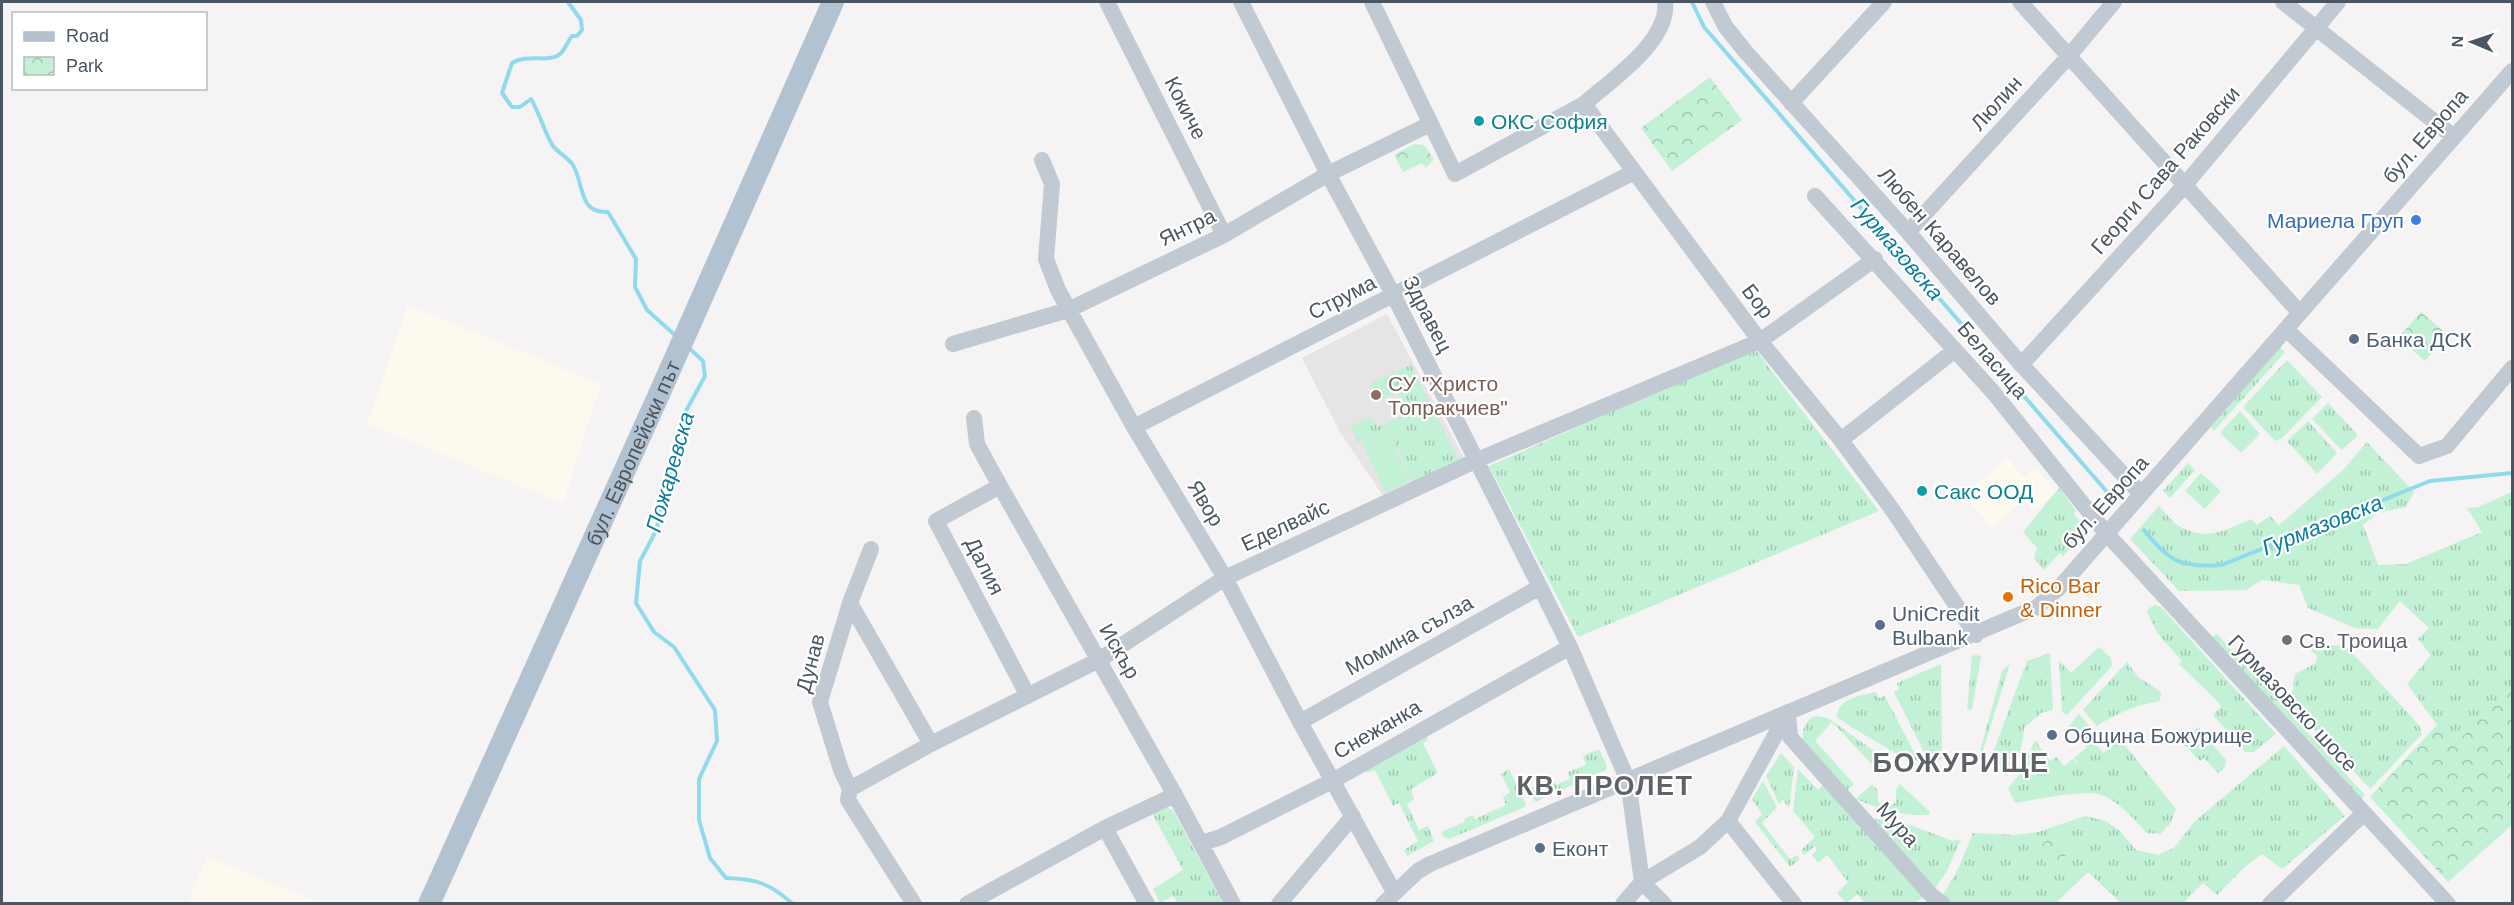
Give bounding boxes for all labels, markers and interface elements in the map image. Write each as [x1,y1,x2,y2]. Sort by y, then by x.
legend [12,12,207,90]
north arrow [2442,12,2502,72]
text: Road [66,26,109,46]
text: N [2449,35,2466,48]
text: Park [66,56,104,76]
street label: Люлин [1966,71,2026,135]
street label: Кокиче [1160,73,1212,143]
street label: Георги Сава Раковски [2086,82,2244,258]
street label: бул. Европа [2378,84,2472,188]
place label: ОКС София [1491,110,1608,133]
marker: ОКС София [1472,114,1486,128]
street label: Любен Каравелов [1874,162,2006,310]
water label: Гурмазовска [1846,193,1948,305]
street label: Янтра [1155,203,1219,250]
place label: Мариела Груп [2267,209,2404,232]
marker: Мариела Груп [2409,213,2423,227]
street label: Струма [1304,270,1380,324]
street label: Здравец [1399,272,1457,356]
street label: Бор [1738,279,1778,323]
street label: Беласица [1953,317,2033,403]
place label: Банка ДСК [2366,328,2473,351]
marker: Банка ДСК [2347,332,2361,346]
street label: бул. Европейски път [581,356,684,549]
place label: СУ "Христо Топракчиев" [1388,372,1508,419]
marker: СУ "Христо Топракчиев" [1369,388,1383,402]
water label: Пожаревска [641,409,699,535]
street label: бул. Европа [2057,451,2153,553]
street label: Явор [1183,476,1229,530]
place label: Сакс ООД [1934,480,2033,503]
marker: Сакс ООД [1915,484,1929,498]
water label: Гурмазовска [2258,489,2386,561]
street label: Еделвайс [1237,495,1333,555]
street label: Далия [961,533,1009,599]
place label: Rico Bar & Dinner [2020,574,2102,621]
street label: Момина сълза [1341,590,1477,679]
marker: Rico Bar & Dinner [2001,590,2015,604]
place label: UniCredit Bulbank [1892,602,1980,649]
marker: UniCredit Bulbank [1873,618,1887,632]
street label: Искър [1095,619,1145,683]
place label: Св. Троица [2299,629,2408,652]
street label: Гурмазовско шосе [2224,630,2362,776]
street label: Дунав [791,631,829,695]
marker: Св. Троица [2280,633,2294,647]
street label: Снежанка [1329,695,1425,763]
place label: Община Божурище [2064,724,2252,747]
marker: Община Божурище [2045,728,2059,742]
district label: БОЖУРИЩЕ [1873,748,2049,778]
district label: КВ. ПРОЛЕТ [1517,771,1693,801]
street label: Мура [1872,797,1924,851]
place label: Еконт [1552,837,1609,860]
marker: Еконт [1533,841,1547,855]

